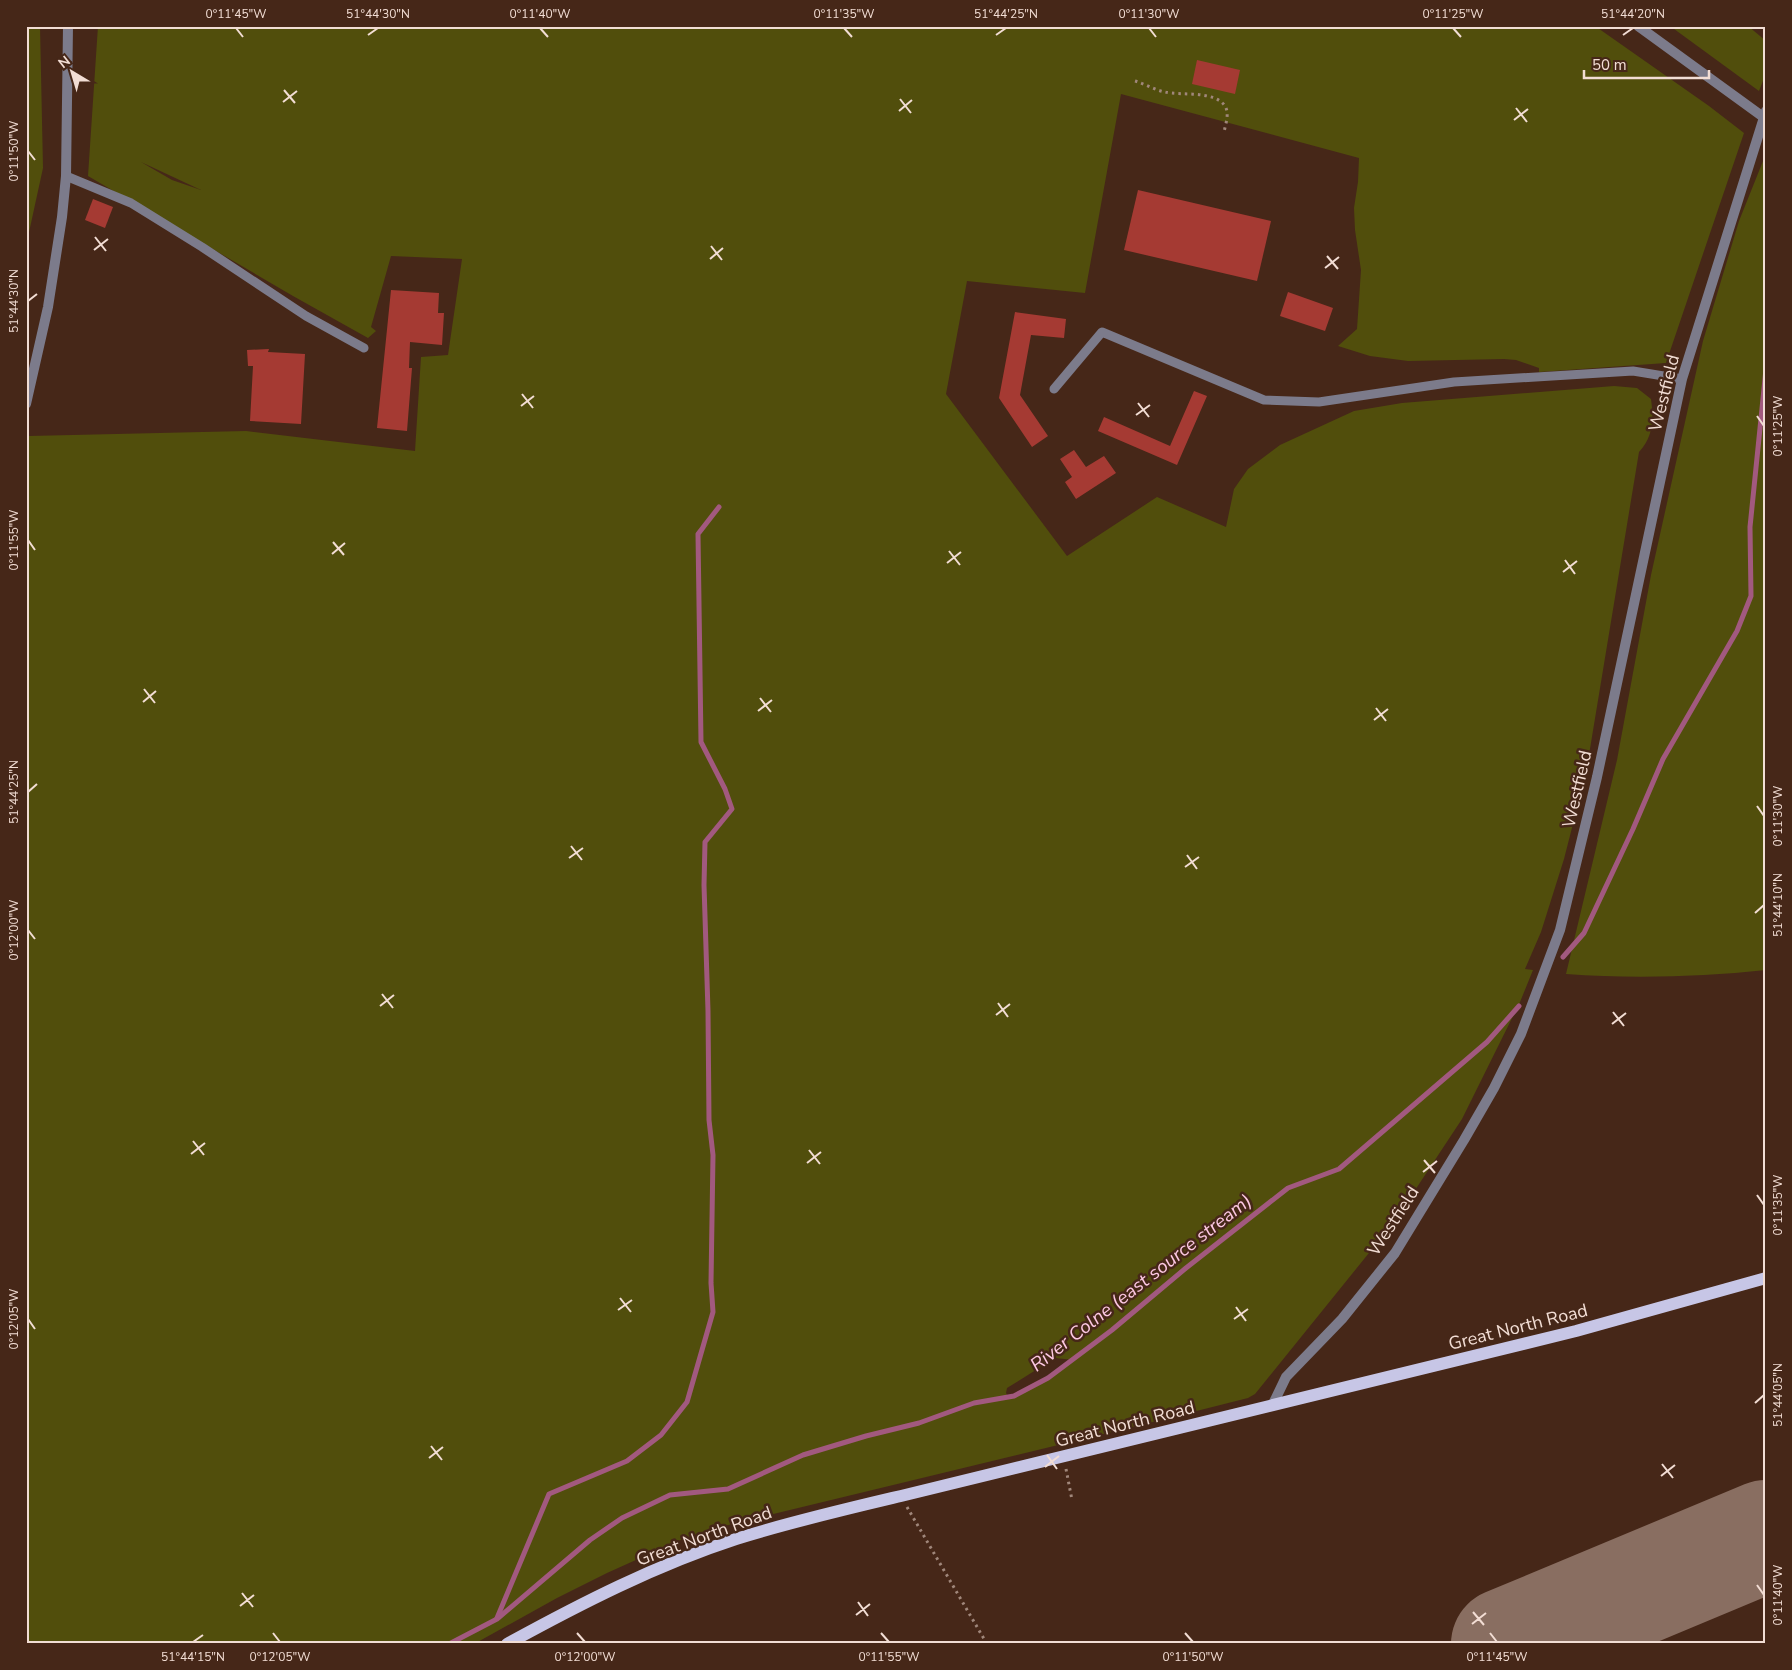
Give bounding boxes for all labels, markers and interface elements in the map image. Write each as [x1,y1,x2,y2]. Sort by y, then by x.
text: 0°11'45"W [205,6,267,22]
text: 51°44'30"N [346,6,410,22]
text: 0°11'40"W [509,6,571,22]
text: 0°11'35"W [813,6,875,22]
text: 51°44'25"N [974,6,1038,22]
text: 0°11'30"W [1118,6,1180,22]
text: 0°11'25"W [1422,6,1484,22]
text: 51°44'20"N [1601,6,1665,22]
north arrow [48,48,98,98]
scale bar [1584,48,1710,80]
text: N [54,51,74,73]
text: 50 m [1592,55,1627,75]
text: 0°11'50"W [6,120,22,182]
text: 51°44'30"N [6,269,22,333]
street label: Westfield [1643,352,1685,434]
text: 0°11'25"W [1770,395,1786,457]
text: 0°11'55"W [6,509,22,571]
street label: Westfield [1556,748,1598,830]
text: 51°44'25"N [6,760,22,824]
text: 0°11'30"W [1770,785,1786,847]
text: 51°44'10"N [1770,873,1786,937]
text: 0°12'00"W [6,899,22,961]
text: 0°11'35"W [1770,1174,1786,1236]
street label: Westfield [1362,1182,1424,1260]
water label: River Colne (east source stream) [1025,1188,1257,1378]
text: 0°12'05"W [6,1288,22,1350]
street label: Great North Road [1446,1298,1590,1356]
text: 51°44'05"N [1770,1363,1786,1427]
street label: Great North Road [1053,1395,1197,1453]
street label: Great North Road [633,1500,775,1572]
text: 0°11'40"W [1770,1564,1786,1626]
text: 51°44'15"N [161,1649,225,1665]
text: 0°12'05"W [249,1649,311,1665]
text: 0°12'00"W [554,1649,616,1665]
text: 0°11'55"W [858,1649,920,1665]
text: 0°11'50"W [1162,1649,1224,1665]
text: 0°11'45"W [1466,1649,1528,1665]

